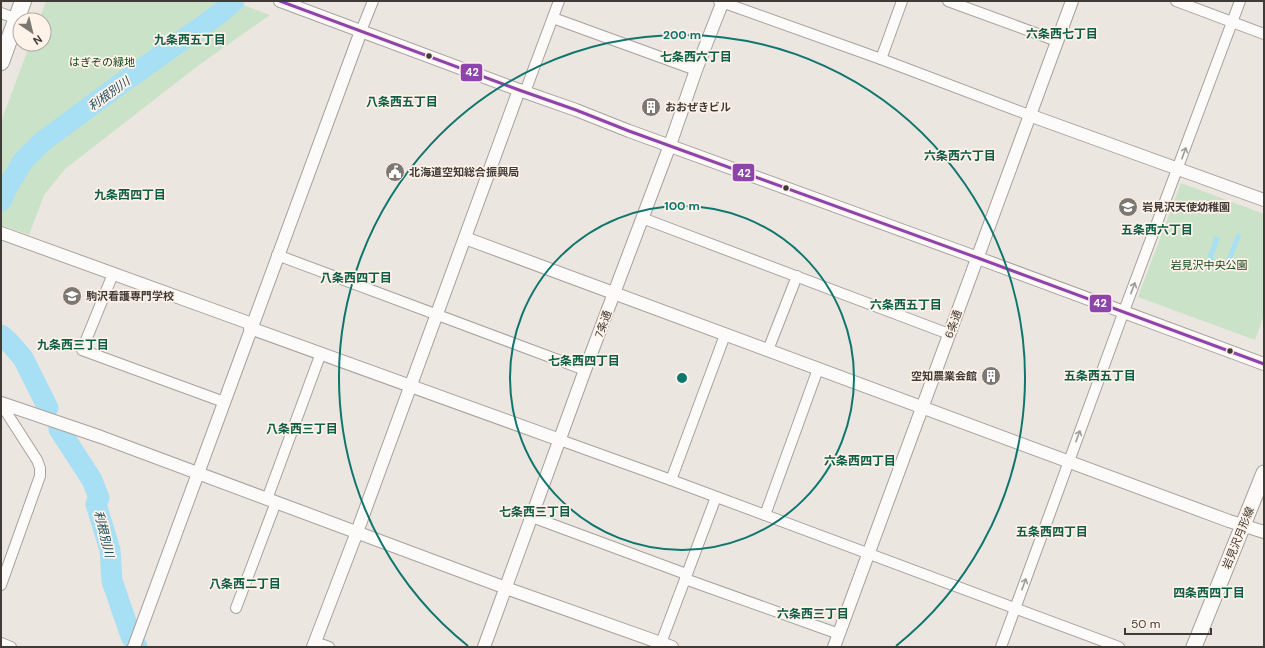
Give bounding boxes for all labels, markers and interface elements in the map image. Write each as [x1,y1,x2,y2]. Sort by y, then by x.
north arrow [12,12,52,52]
district label: 六条西七丁目 [1026,26,1098,42]
text: 200 m [663,27,701,43]
text: N [30,32,45,48]
district label: 九条西五丁目 [154,32,226,48]
district label: 七条西六丁目 [660,49,732,65]
unlabelled marker [424,51,434,61]
park label: はぎぞの緑地 [69,55,135,69]
line badge: 42 [460,63,483,82]
text: 42 [465,65,479,79]
water label: 利根別川 [85,72,135,115]
district label: 八条西五丁目 [366,94,438,110]
building icon: おおぜきビル [640,96,662,118]
place label: おおぜきビル [665,100,731,114]
one-way arrow [1180,147,1188,159]
district label: 六条西六丁目 [924,148,996,164]
public building icon: 北海道空知総合振興局 [384,161,406,183]
line badge: 42 [732,163,755,182]
place label: 北海道空知総合振興局 [409,165,519,179]
text: 42 [737,166,751,180]
unlabelled marker [781,183,791,193]
district label: 九条西四丁目 [94,187,166,203]
school or university icon: 岩見沢天使幼稚園 [1117,196,1139,218]
text: 100 m [664,198,700,214]
place label: 岩見沢天使幼稚園 [1142,200,1230,214]
district label: 五条西六丁目 [1121,222,1193,238]
park label: 岩見沢中央公園 [1171,258,1248,272]
district label: 八条西四丁目 [320,270,392,286]
one-way arrow [1130,282,1138,294]
school or university icon: 駒沢看護専門学校 [61,285,83,307]
place label: 駒沢看護専門学校 [86,289,174,303]
line badge: 42 [1089,294,1112,313]
text: 42 [1093,296,1107,310]
district label: 六条西五丁目 [870,297,942,313]
street label: 6条通 [941,308,965,340]
street label: 7条通 [592,309,614,339]
district label: 九条西三丁目 [37,337,109,353]
unlabelled marker [1225,346,1235,356]
district label: 七条西四丁目 [548,353,620,369]
building icon: 空知農業会館 [980,365,1002,387]
district label: 五条西五丁目 [1064,368,1136,384]
place label: 空知農業会館 [911,369,977,383]
centre of rings [675,371,689,385]
district label: 八条西三丁目 [266,421,338,437]
one-way arrow [1075,430,1083,442]
district label: 六条西四丁目 [824,453,896,469]
district label: 七条西三丁目 [499,504,571,520]
street label: 岩見沢月形線 [1219,505,1257,571]
water label: 利根別川 [90,509,118,561]
district label: 五条西四丁目 [1016,524,1088,540]
district label: 八条西二丁目 [209,576,281,592]
one-way arrow [1021,579,1029,591]
district label: 四条西四丁目 [1173,585,1245,601]
district label: 六条西三丁目 [777,606,849,622]
scale bar [1125,610,1211,636]
text: 50 m [1131,616,1160,632]

